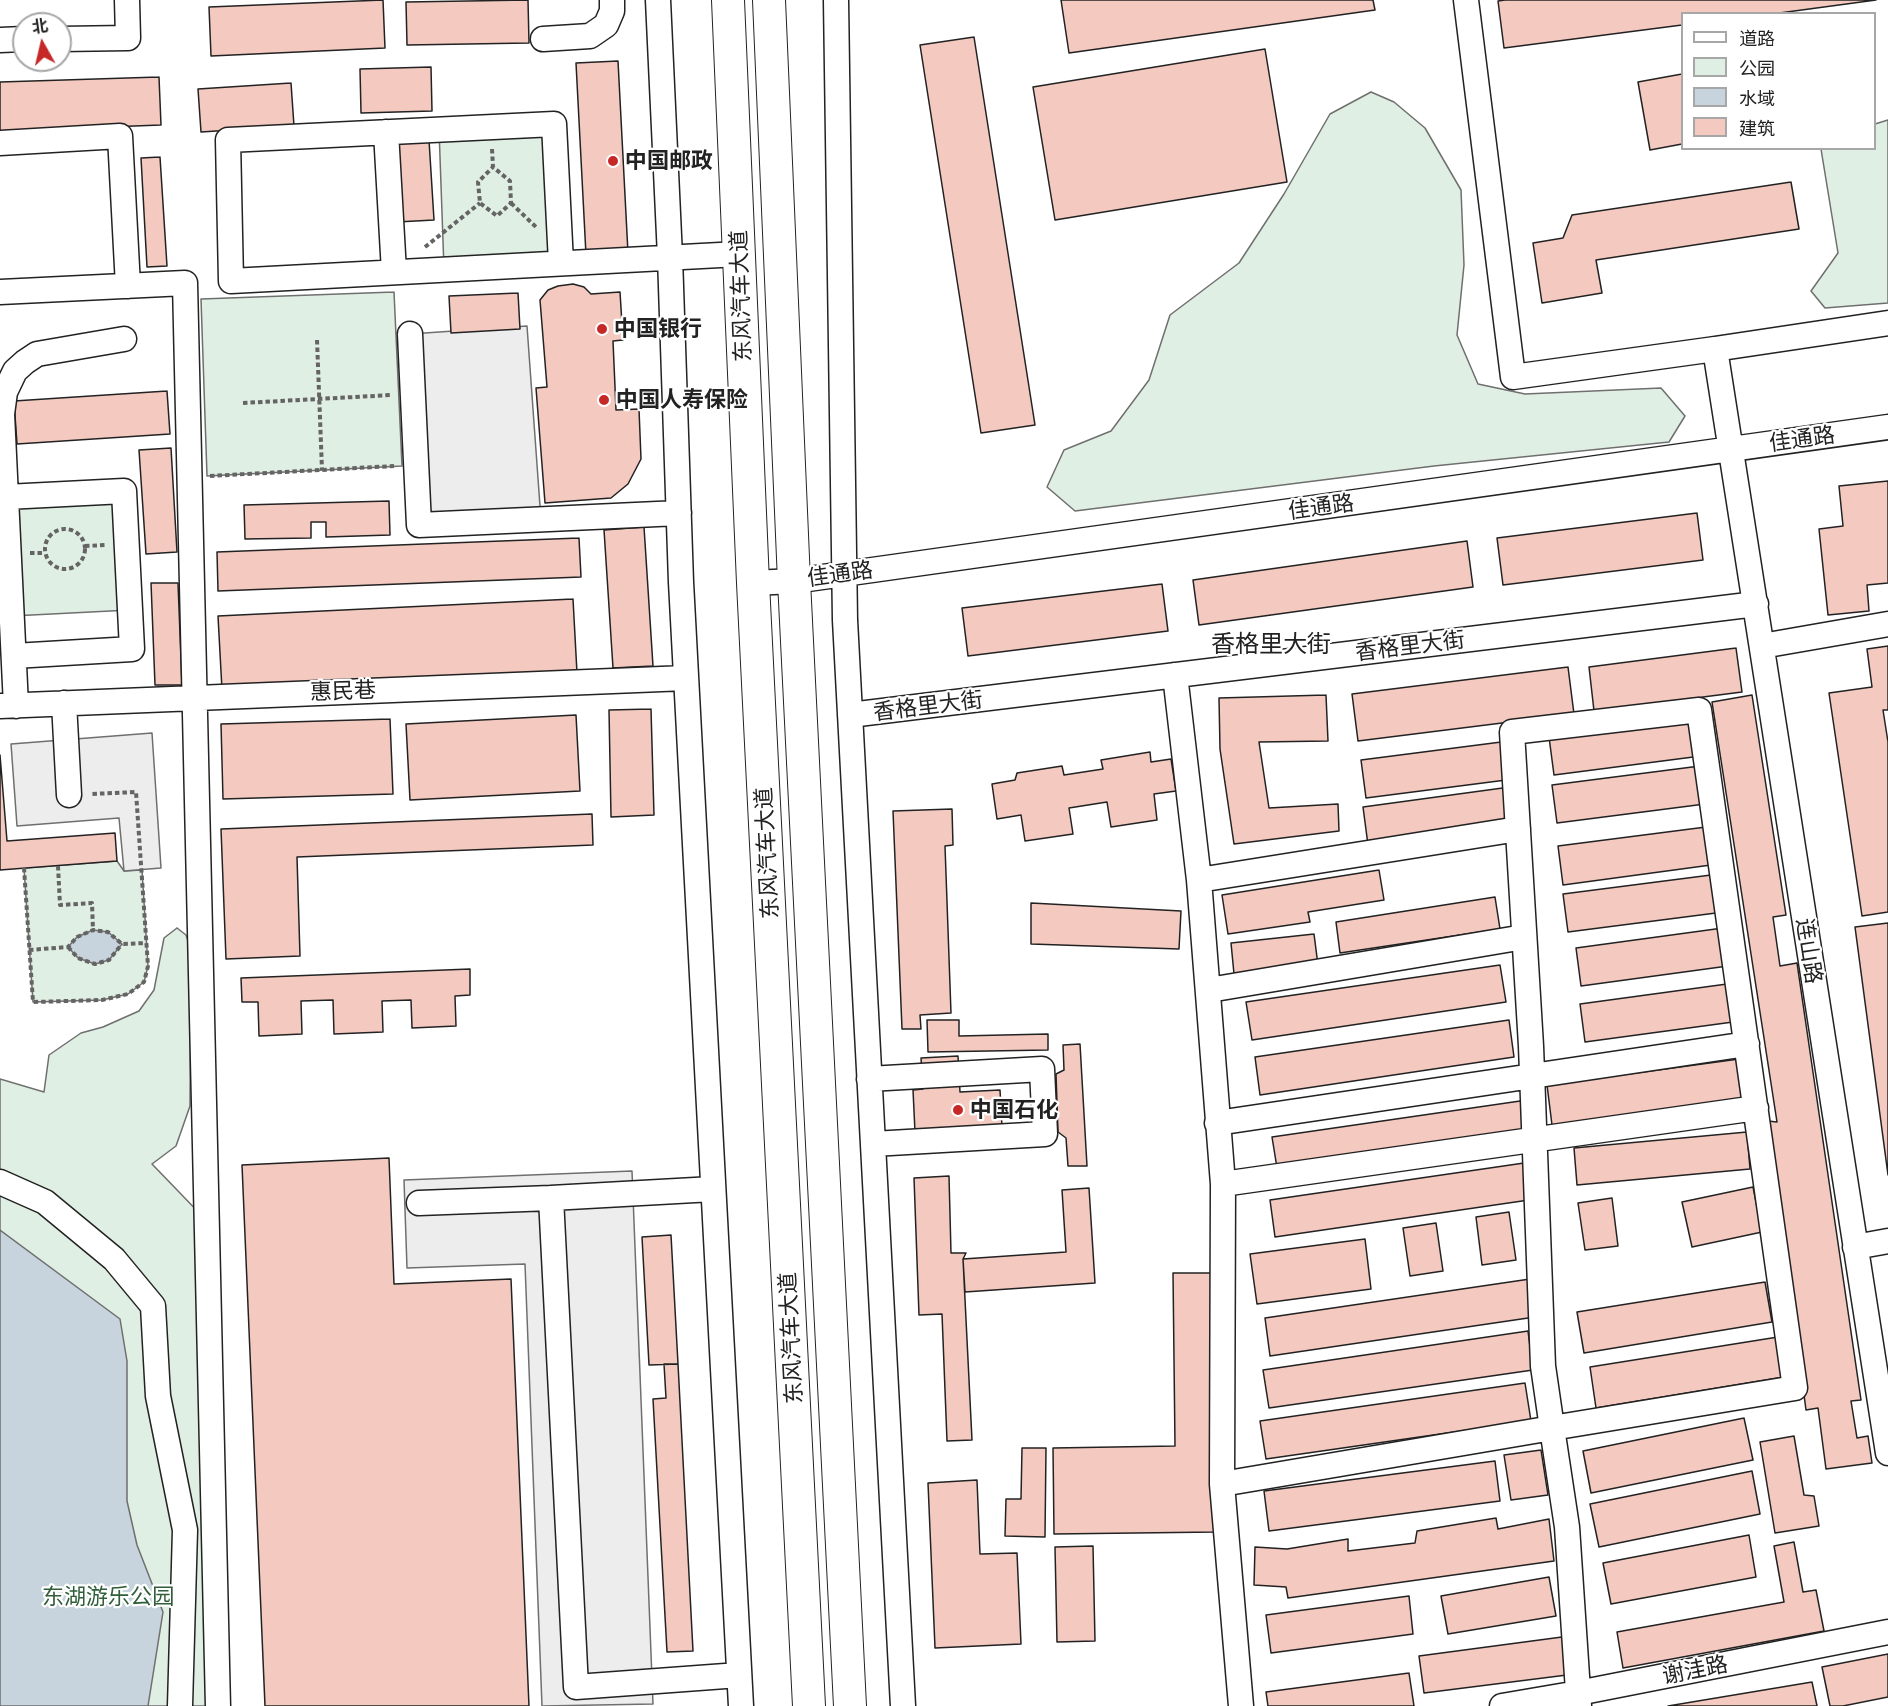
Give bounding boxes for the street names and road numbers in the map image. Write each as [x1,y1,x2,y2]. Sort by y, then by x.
street label: 东风汽车大道 [726,230,756,362]
street label: 佳通路 [1767,421,1837,457]
street label: 佳通路 [1286,489,1356,525]
street label: 佳通路 [805,556,875,592]
street label: 香格里大街 [1354,626,1466,666]
street label: 惠民巷 [310,677,376,705]
street label: 香格里大街 [872,686,984,726]
street label: 东风汽车大道 [750,786,784,920]
street label: 连山路 [1791,916,1827,986]
street label: 东风汽车大道 [774,1271,808,1405]
street label: 谢洼路 [1660,1651,1730,1689]

